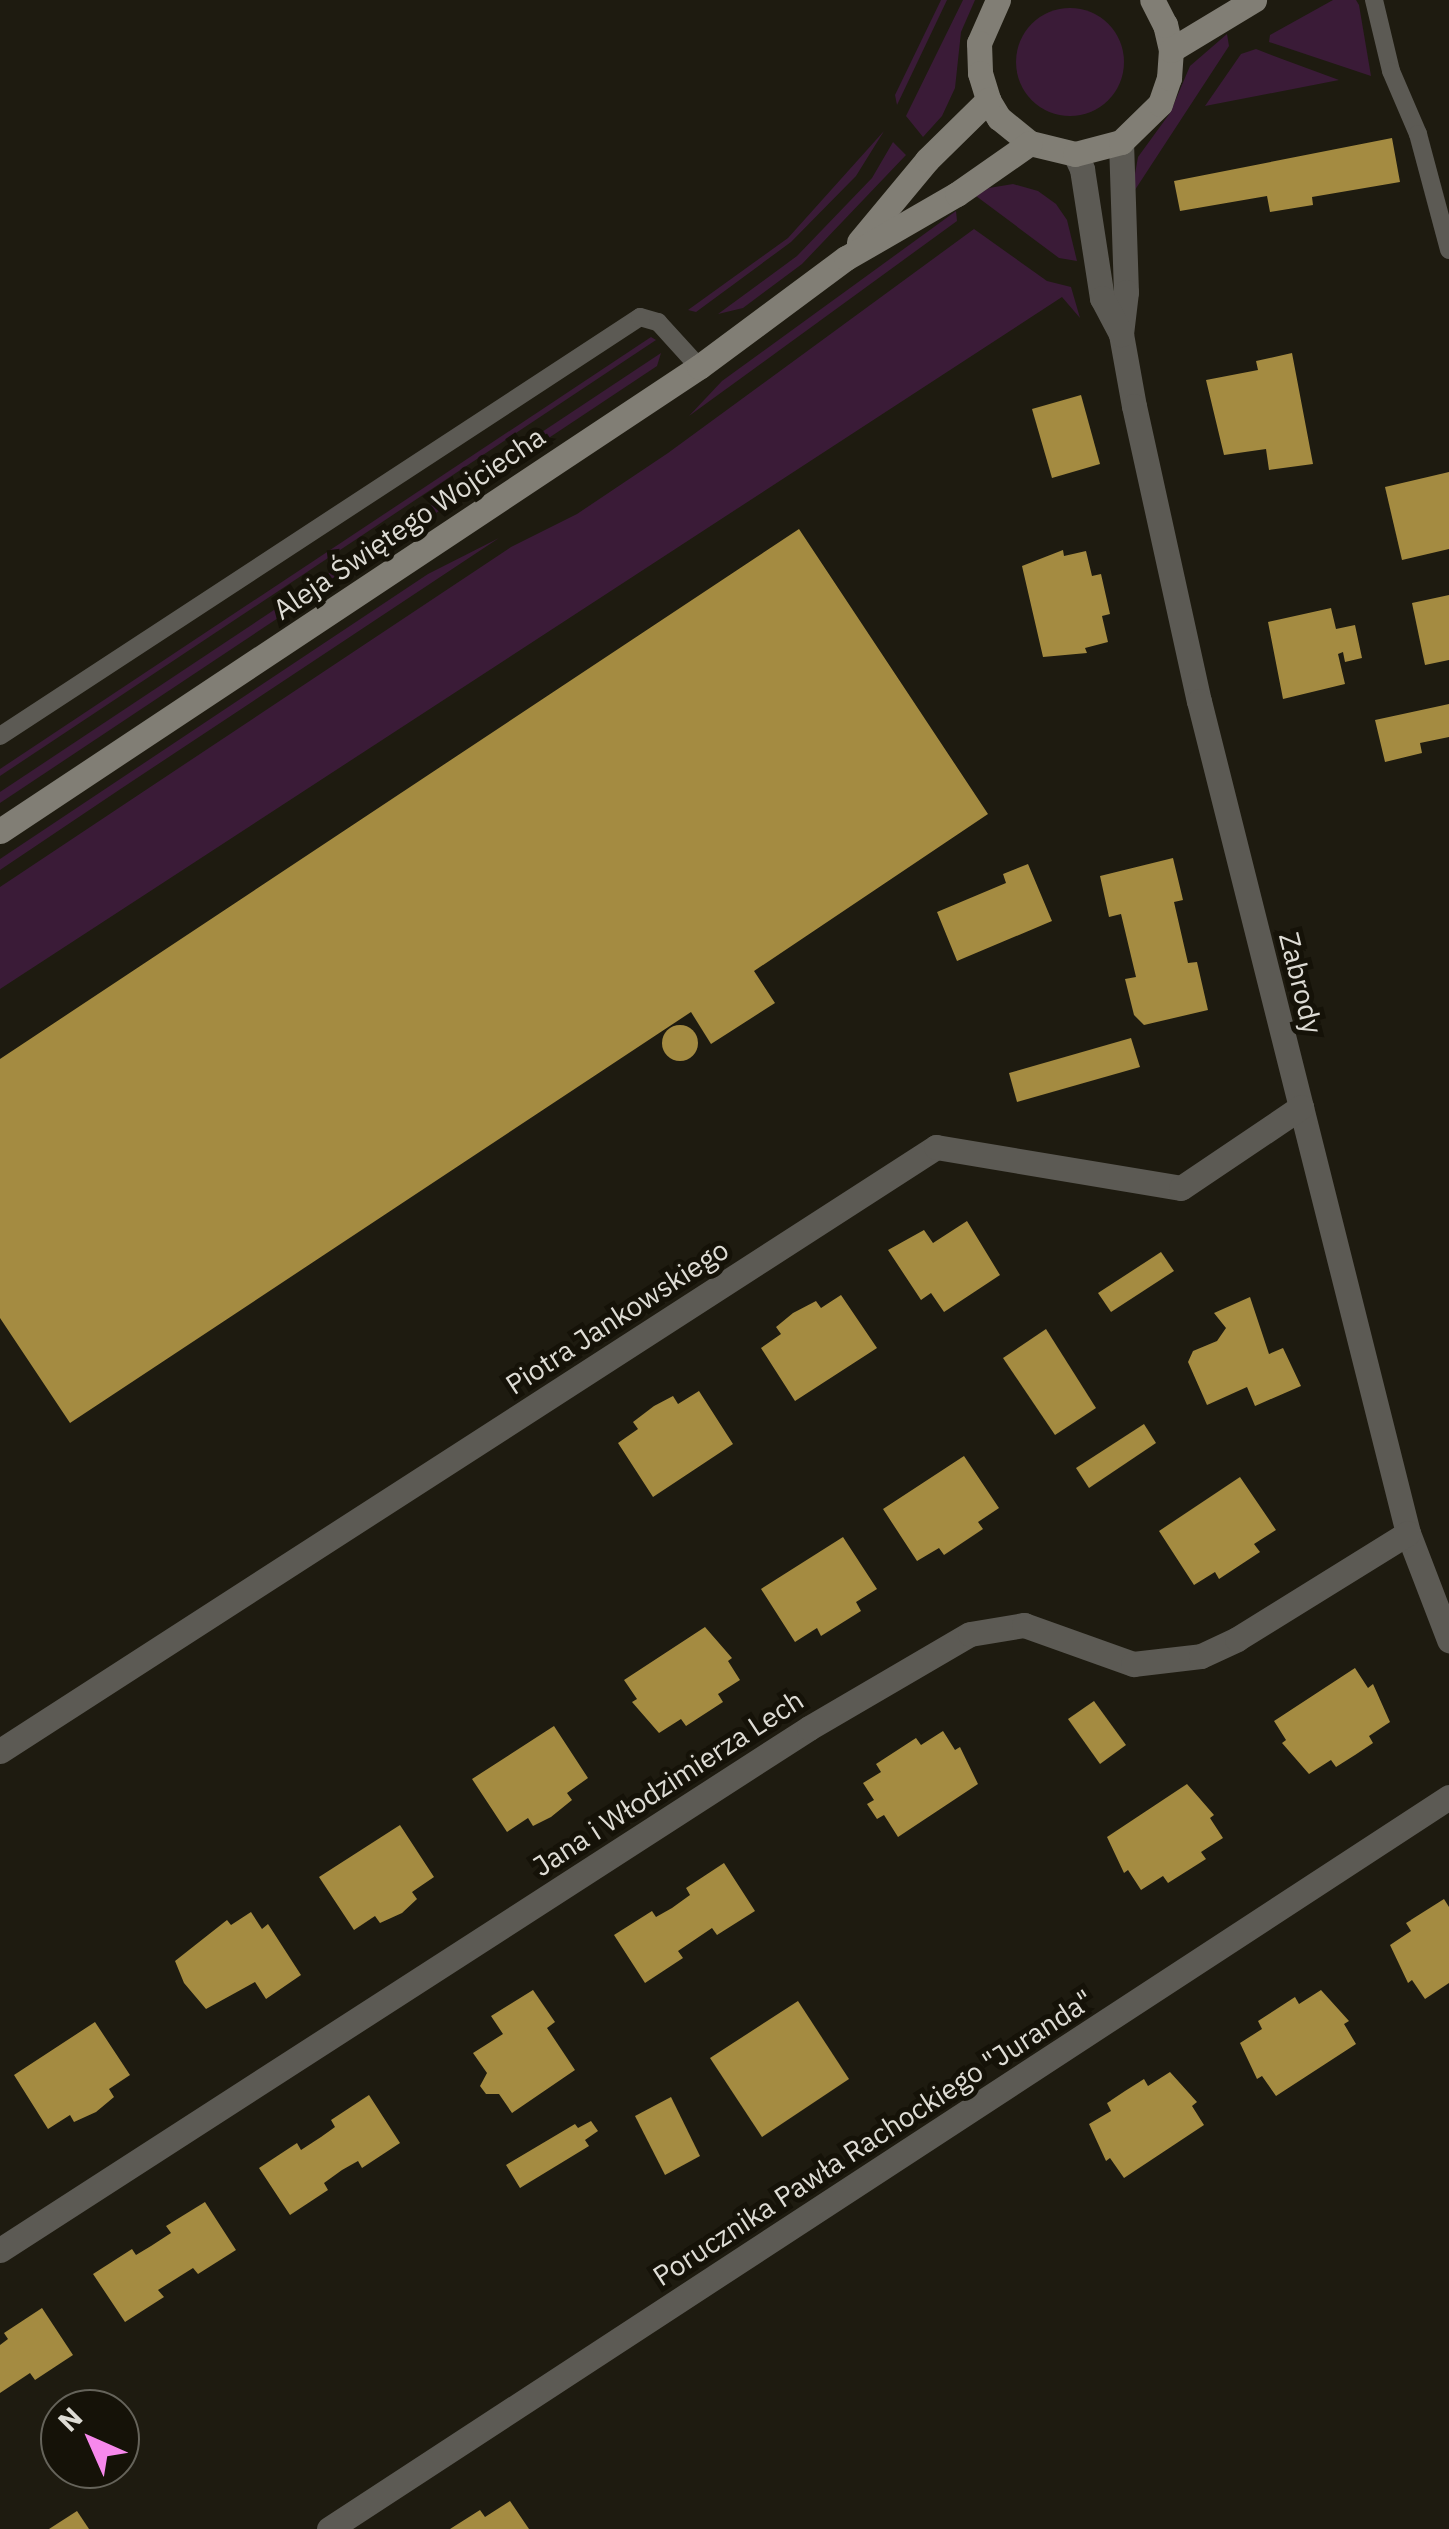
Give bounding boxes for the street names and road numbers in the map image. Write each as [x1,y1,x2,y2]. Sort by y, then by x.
street label: Aleja Świętego Wojciecha [267,420,551,626]
street label: Zabrody [1272,929,1330,1037]
street label: Piotra Jankowskiego [499,1232,735,1402]
street label: Jana i Włodzimierza Lech [526,1683,810,1883]
street label: Porucznika Pawła Rachockiego "Juranda" [647,1983,1099,2293]

